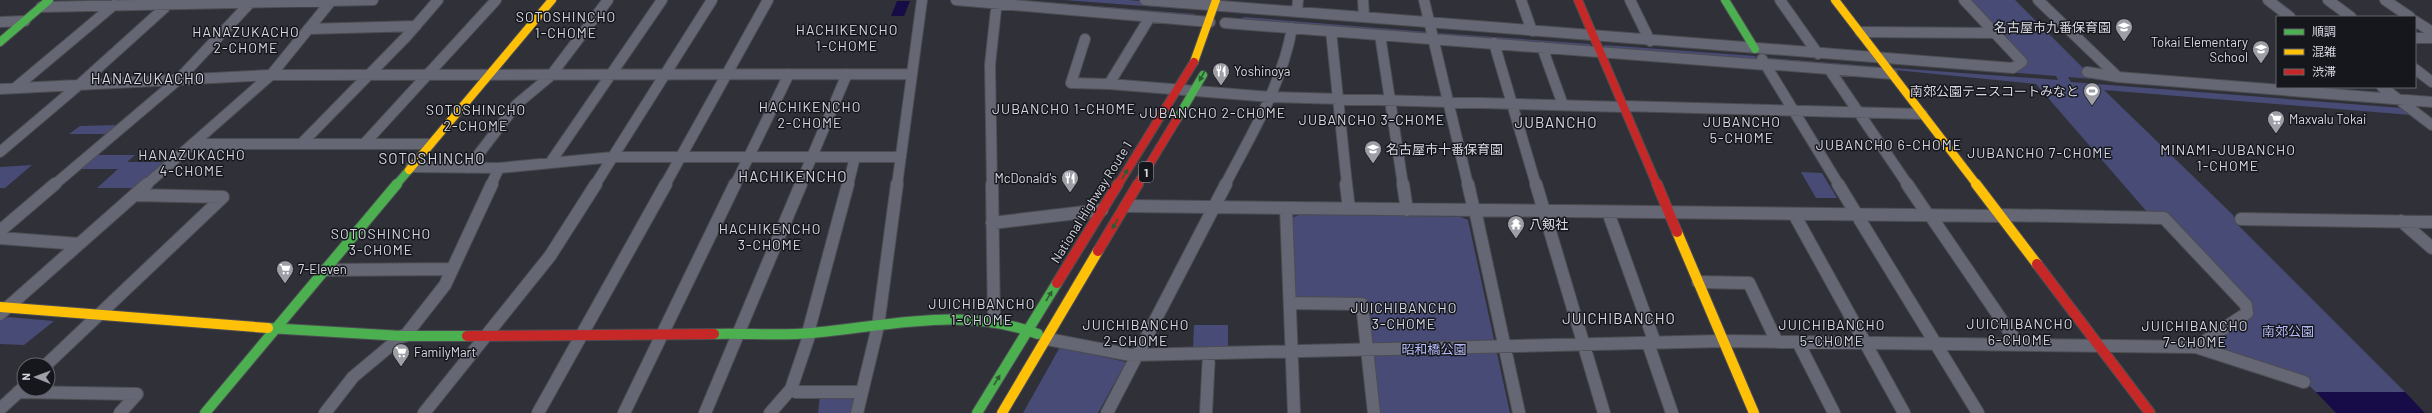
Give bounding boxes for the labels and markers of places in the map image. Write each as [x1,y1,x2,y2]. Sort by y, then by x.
school or university icon: 名古屋市九番保育園 [2114,17,2134,42]
place label: 名古屋市九番保育園 [1994,19,2111,35]
place label: Tokai Elementary School [2151,34,2248,65]
school or university icon: Tokai Elementary School [2251,39,2271,64]
restaurant icon: Yoshinoya [1211,61,1231,86]
place label: Yoshinoya [1234,63,1290,79]
sports icon: 南郊公園テニスコートみなと [2082,81,2102,106]
place label: 南郊公園テニスコートみなと [1910,83,2079,99]
supermarket icon: Maxvalu Tokai [2266,109,2286,134]
place label: Maxvalu Tokai [2289,111,2366,127]
school or university icon: 名古屋市十番保育園 [1363,139,1383,164]
place label: 名古屋市十番保育園 [1386,141,1503,157]
restaurant icon: McDonald's [1060,168,1080,193]
place label: McDonald's [994,170,1057,186]
temple icon: 八剱社 [1506,214,1526,239]
place label: 八剱社 [1529,216,1568,232]
supermarket icon: 7-Eleven [275,259,295,284]
place label: 7-Eleven [298,261,347,277]
supermarket icon: FamilyMart [391,342,411,367]
place label: FamilyMart [414,344,476,360]

